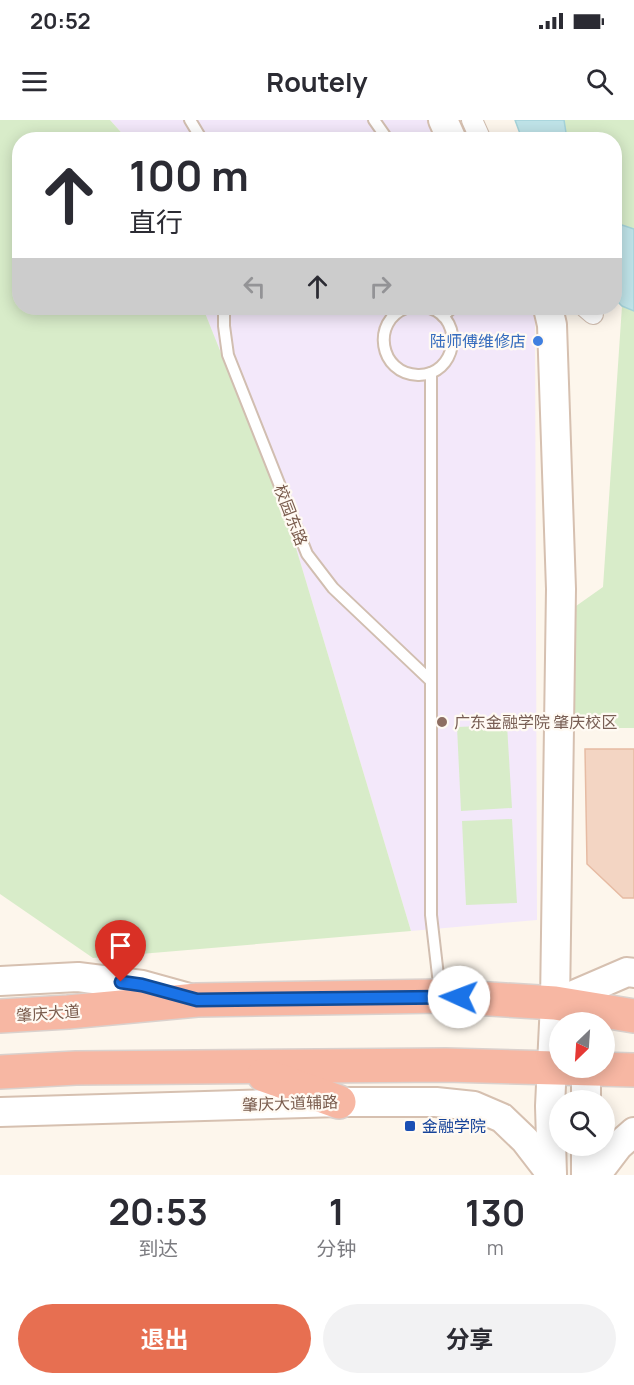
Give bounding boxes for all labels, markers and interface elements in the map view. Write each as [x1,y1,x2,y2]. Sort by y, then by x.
text: 20:52 [30,6,91,36]
text: Routely [266,63,368,100]
icon: menu [18,65,51,98]
icon: search [583,65,616,98]
text: 100 m [129,146,249,204]
icon: ahead [30,156,108,234]
text: 直行 [129,203,183,240]
icon: left [238,270,271,303]
icon: ahead [301,270,334,303]
icon: right [364,270,397,303]
place label: 陆师傅维修店 [430,330,526,352]
marker: 陆师傅维修店 [531,334,545,348]
street label: 校园东路 [269,481,313,549]
place label: 广东金融学院 肇庆校区 [454,711,617,733]
marker: 广东金融学院 肇庆校区 [435,715,449,729]
pin [95,920,146,982]
icon: arrive [104,929,137,962]
position arrow [427,965,491,1029]
street label: 肇庆大道 [15,1000,81,1026]
north arrow [549,1012,615,1078]
map controls [549,1012,615,1156]
street label: 肇庆大道辅路 [242,1090,338,1116]
button: search [549,1090,615,1156]
place label: 金融学院 [422,1115,486,1137]
marker: 金融学院 [403,1119,417,1133]
text: 20:53 [109,1187,208,1236]
text: 1 [329,1187,344,1236]
text: 130 [465,1188,525,1237]
text: m [487,1234,504,1261]
text: 到达 [138,1235,178,1262]
text: 分钟 [317,1235,357,1262]
button: 退出 [18,1304,311,1373]
button: 分享 [323,1304,616,1373]

